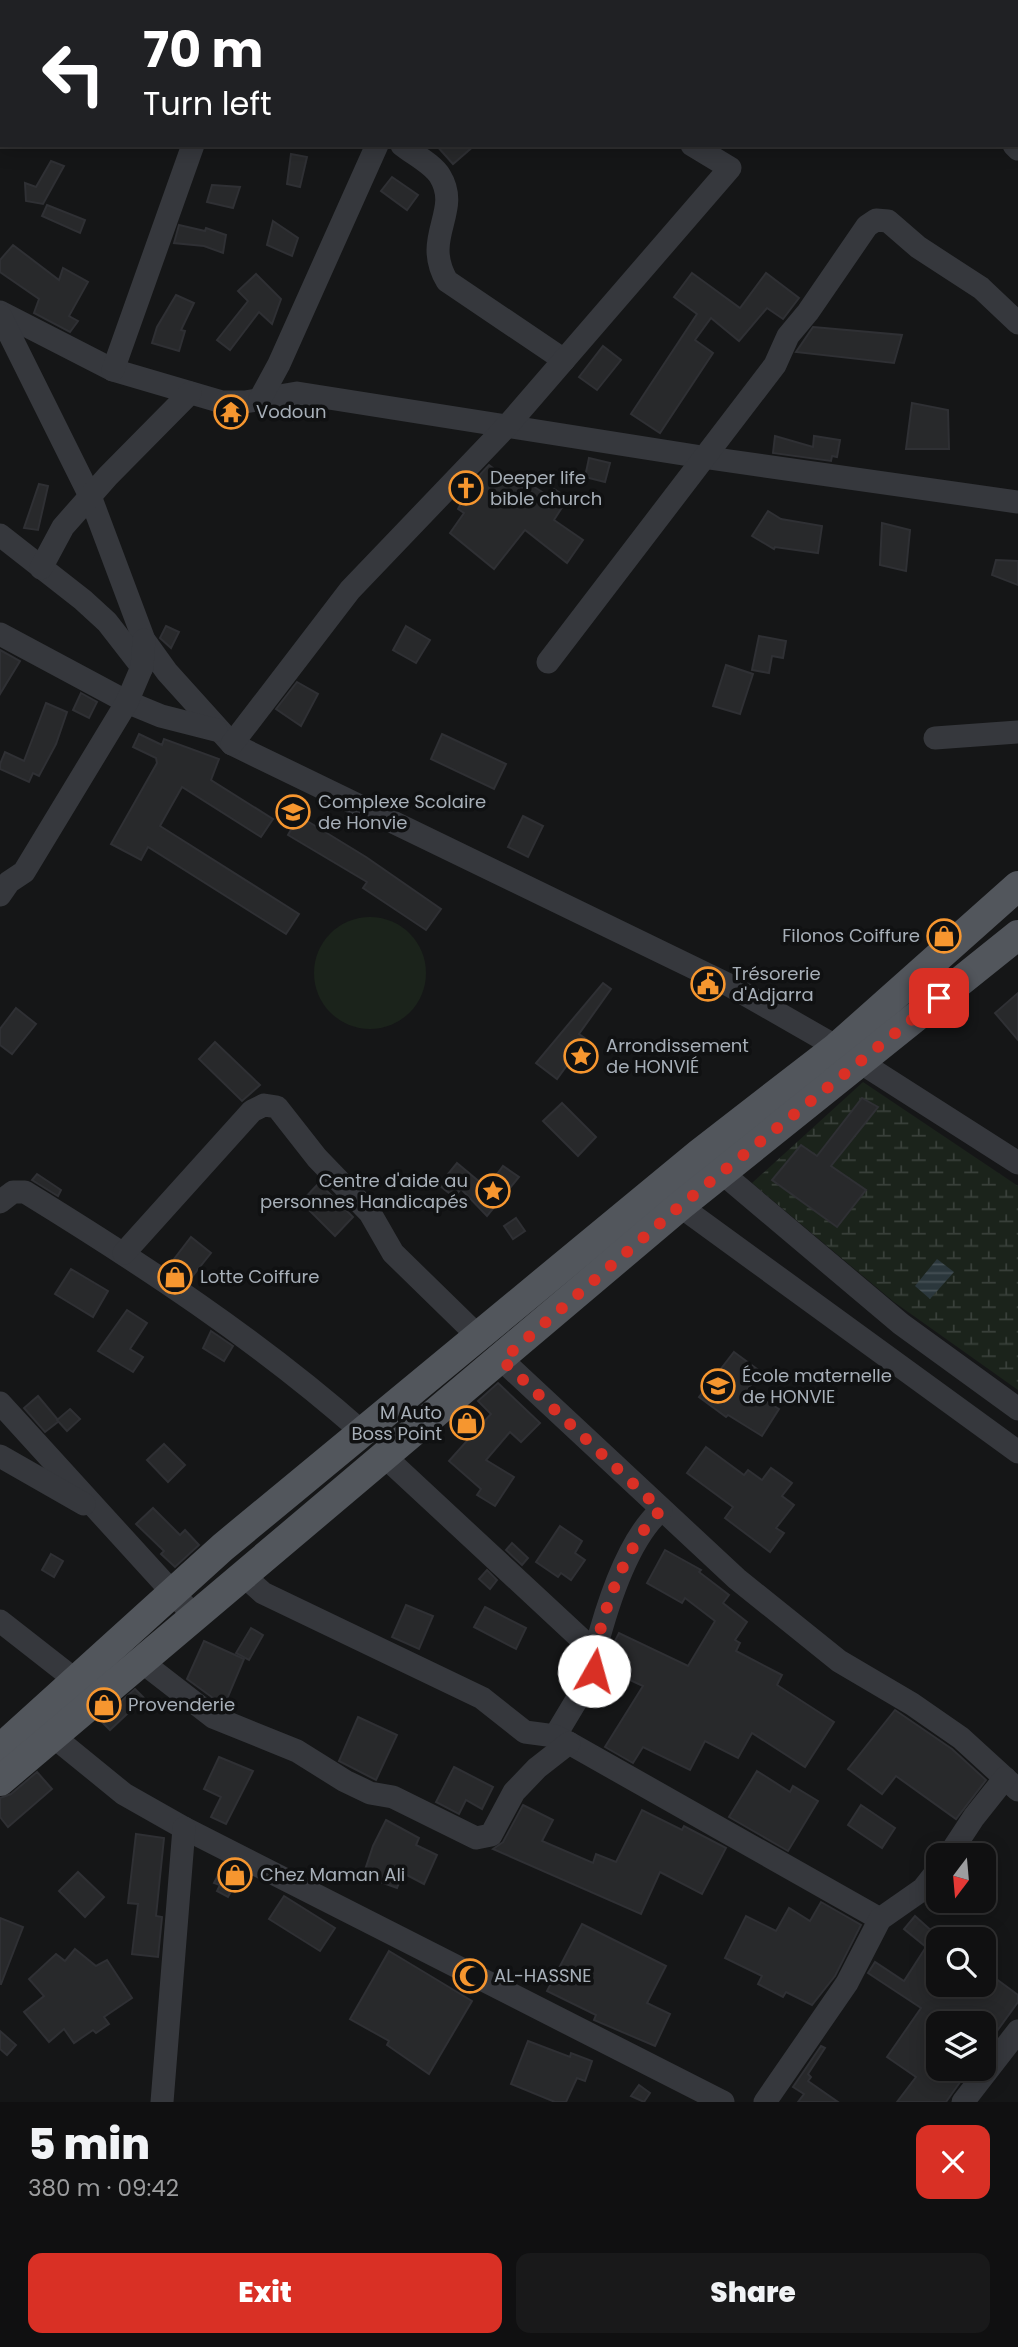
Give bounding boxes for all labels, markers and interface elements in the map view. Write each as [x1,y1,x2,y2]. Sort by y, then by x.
text: 70 m [143,16,263,84]
icon: left [28,28,119,119]
text: Turn left [143,81,272,126]
temple icon: Vodoun [212,393,250,431]
place label: Vodoun [256,399,326,424]
place label: Deeper life bible church [490,465,602,511]
church icon: Deeper life bible church [447,469,485,507]
place label: Complexe Scolaire de Honvie [318,789,486,835]
school or university icon: Complexe Scolaire de Honvie [274,793,312,831]
shop icon: Filonos Coiffure [925,917,963,955]
place label: Filonos Coiffure [782,923,920,948]
place label: Trésorerie d'Adjarra [732,961,821,1007]
public building icon: Trésorerie d'Adjarra [689,965,727,1003]
pin [909,968,969,1028]
icon: arrive [920,979,958,1017]
place label: Arrondissement de HONVIÉ [606,1033,749,1079]
place icon: Arrondissement de HONVIÉ [562,1037,600,1075]
place label: Centre d'aide au personnes Handicapés [260,1168,468,1214]
place icon: Centre d'aide au personnes Handicapés [474,1172,512,1210]
shop icon: Lotte Coiffure [156,1258,194,1296]
place label: Lotte Coiffure [200,1264,319,1289]
place label: École maternelle de HONVIE [742,1363,892,1409]
school or university icon: École maternelle de HONVIE [699,1367,737,1405]
place label: M Auto Boss Point [351,1400,442,1446]
shop icon: M Auto Boss Point [448,1404,486,1442]
position arrow [557,1634,631,1708]
shop icon: Provenderie [85,1686,123,1724]
place label: Provenderie [128,1692,235,1717]
north arrow [926,1843,996,1913]
map controls [926,1843,996,2081]
shop icon: Chez Maman Ali [216,1856,254,1894]
place label: Chez Maman Ali [260,1862,405,1887]
button: search [926,1927,996,1997]
mosque icon: AL-HASSNE [451,1957,489,1995]
place label: AL-HASSNE [494,1963,591,1988]
button: layers [926,2011,996,2081]
text: 5 min [28,2115,150,2174]
button: close [916,2125,990,2199]
text: 380 m · 09:42 [28,2172,179,2204]
button: Exit [28,2253,502,2333]
button: Share [516,2253,990,2333]

